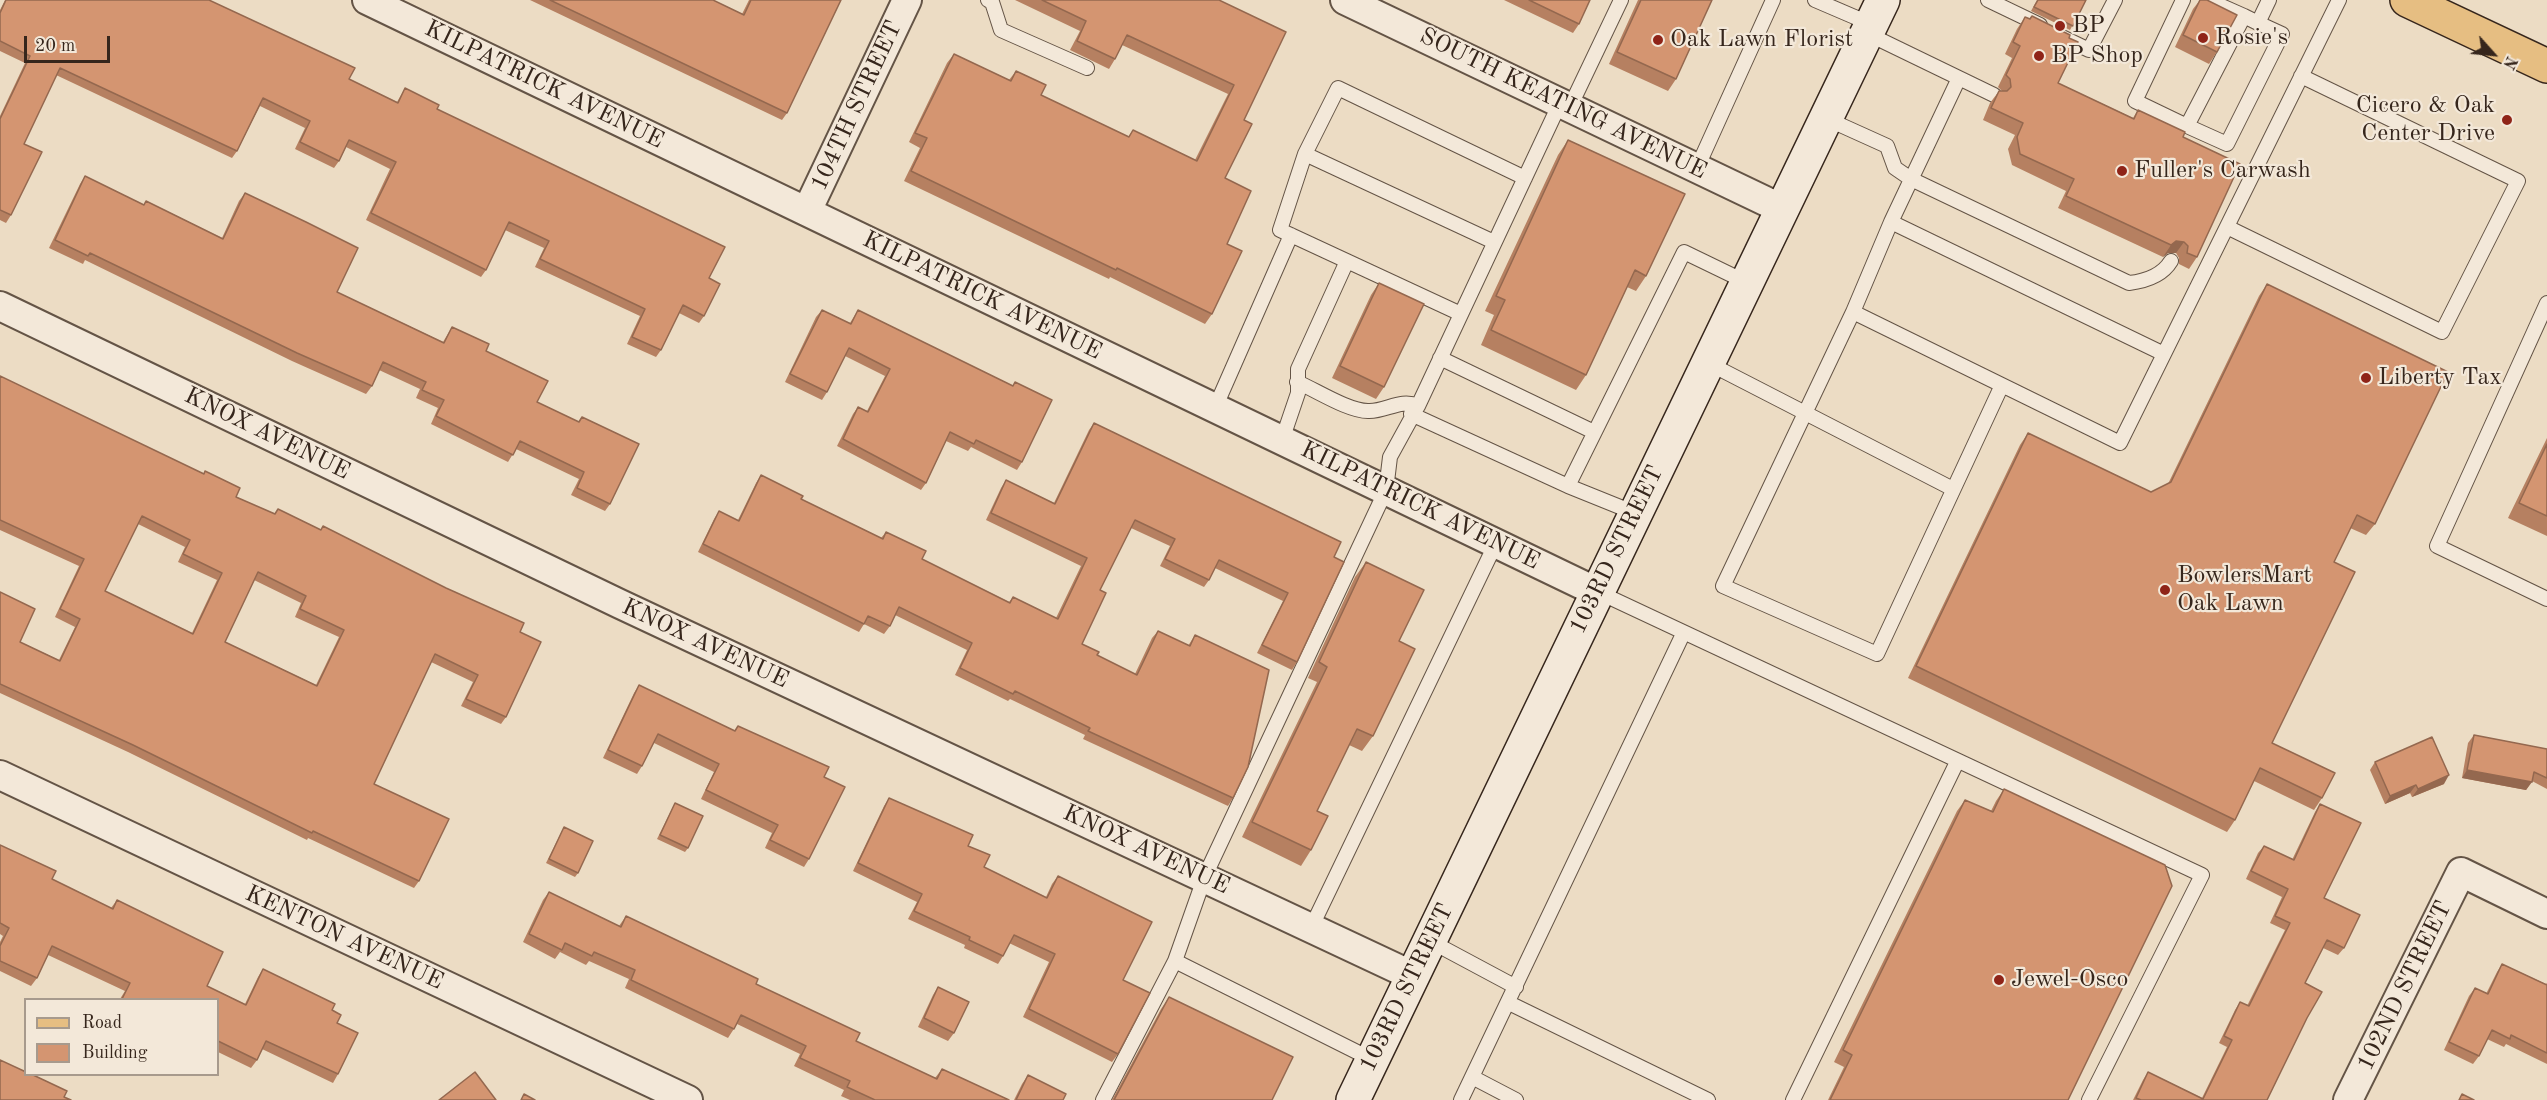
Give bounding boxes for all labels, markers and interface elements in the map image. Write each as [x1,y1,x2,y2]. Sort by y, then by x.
place label: BP [2072,12,2105,40]
street label: KILPATRICK AVENUE [420,15,668,155]
street label: 104TH STREET [805,17,909,195]
marker: BP [2053,19,2067,33]
street label: SOUTH KEATING AVENUE [1415,22,1711,186]
scale bar [27,24,112,62]
place label: Rosie's [2215,24,2288,52]
north arrow [2463,24,2523,84]
place label: Oak Lawn Florist [1670,26,1853,54]
marker: Rosie's [2196,31,2210,45]
marker: Oak Lawn Florist [1651,33,1665,47]
text: 20 m [35,37,75,55]
place label: BP Shop [2051,42,2143,70]
marker: BP Shop [2032,49,2046,63]
text: N [2499,53,2519,71]
place label: Cicero & Oak Center Drive [2356,92,2495,148]
marker: Cicero & Oak Center Drive [2500,113,2514,127]
place label: Fuller's Carwash [2134,157,2311,185]
marker: Fuller's Carwash [2115,164,2129,178]
street label: KILPATRICK AVENUE [858,226,1106,366]
place label: Liberty Tax [2378,364,2502,392]
marker: Liberty Tax [2359,371,2373,385]
street label: KNOX AVENUE [180,381,354,487]
street label: KILPATRICK AVENUE [1296,436,1544,576]
street label: 103RD STREET [1564,461,1670,639]
place label: BowlersMart Oak Lawn [2177,562,2312,618]
marker: BowlersMart Oak Lawn [2158,583,2172,597]
street label: KNOX AVENUE [617,593,793,695]
street label: KNOX AVENUE [1058,799,1234,901]
street label: KENTON AVENUE [240,879,448,997]
street label: 102ND STREET [2351,896,2459,1076]
street label: 103RD STREET [1354,899,1460,1077]
place label: Jewel-Osco [2011,966,2128,994]
marker: Jewel-Osco [1992,973,2006,987]
legend [24,998,219,1076]
text: Road [82,1014,122,1032]
text: Building [82,1044,147,1062]

